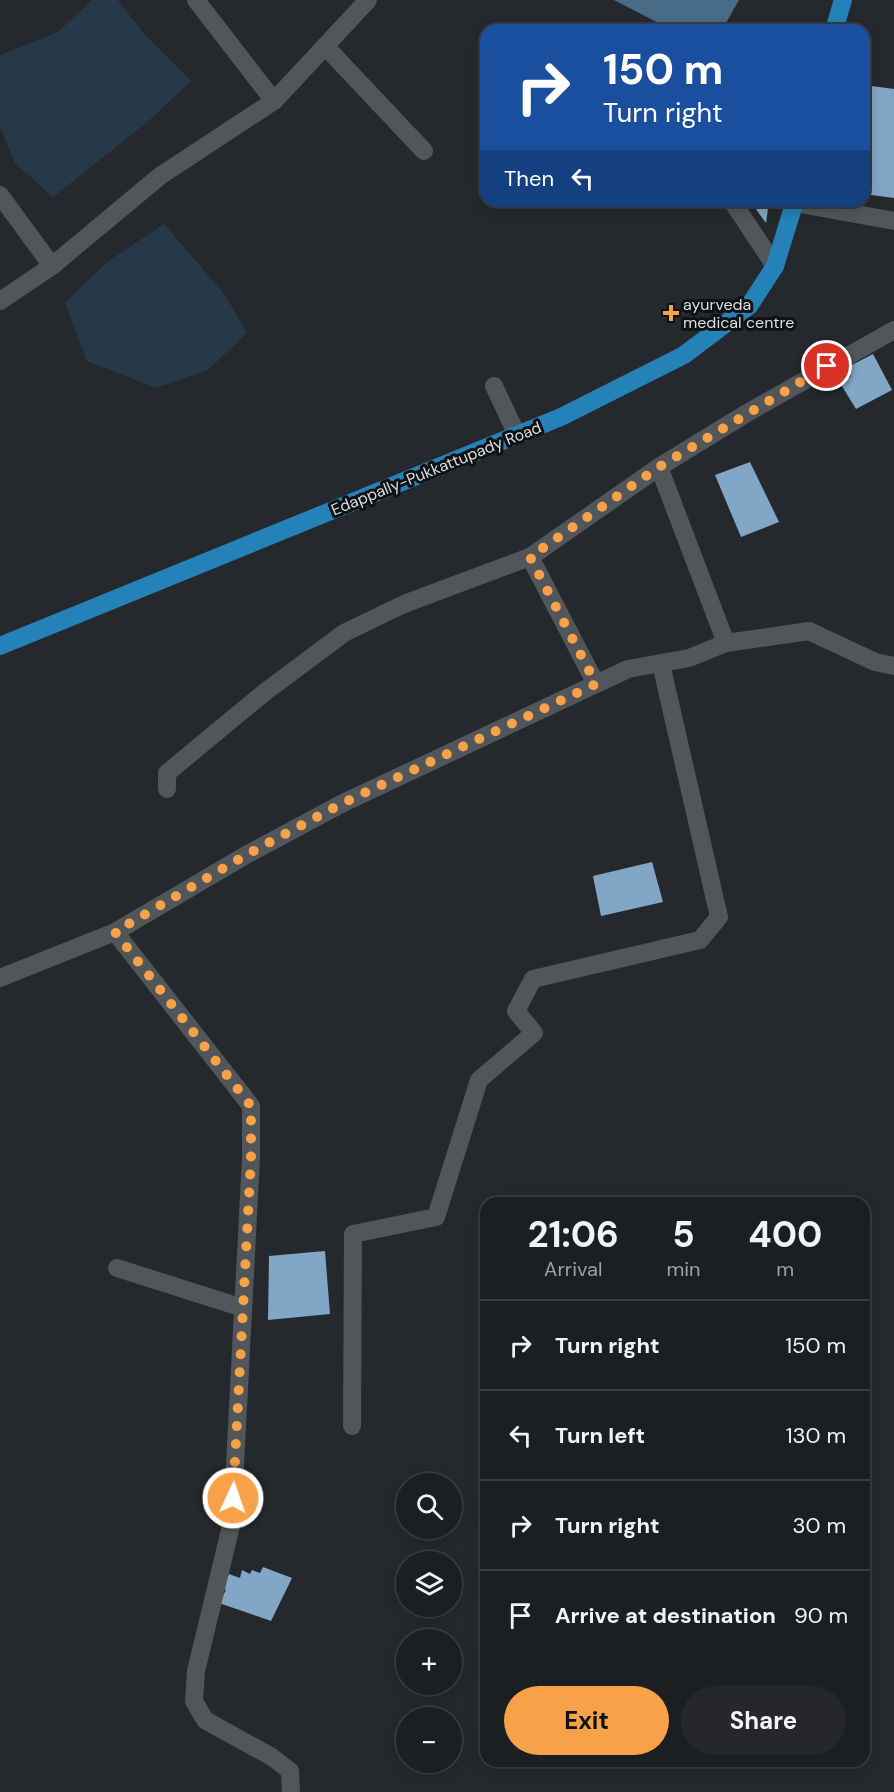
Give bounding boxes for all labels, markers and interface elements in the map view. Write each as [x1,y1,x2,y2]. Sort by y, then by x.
text: 150 m [603,42,723,97]
icon: right [504,48,582,126]
text: Turn right [603,95,723,130]
icon: left [566,162,599,195]
text: Then [504,164,554,193]
place label: ayurveda medical centre [683,294,794,333]
marker: ayurveda medical centre [664,306,678,320]
pin [801,340,852,391]
icon: arrive [810,349,843,382]
street label: Edappally-Pukkattupady Road [328,417,544,520]
text: 21:06 [528,1211,619,1258]
text: 5 [672,1211,695,1258]
text: 400 [748,1211,822,1258]
text: Arrival [544,1256,602,1282]
text: min [666,1256,701,1282]
text: m [776,1256,794,1282]
icon: right [504,1329,537,1362]
text: Turn right [555,1331,660,1360]
text: 150 m [785,1331,846,1360]
icon: left [504,1419,537,1452]
text: Turn left [555,1421,645,1450]
text: 130 m [786,1421,846,1450]
position arrow [201,1466,265,1530]
map controls [396,1473,462,1773]
button: search [396,1473,462,1539]
icon: right [504,1509,537,1542]
text: Turn right [555,1511,660,1540]
text: 30 m [792,1511,846,1540]
button: layers [396,1551,462,1617]
icon: arrive [504,1599,537,1632]
text: Arrive at destination [555,1601,776,1630]
text: 90 m [794,1601,848,1630]
button: + [396,1629,462,1695]
button: Exit [504,1686,669,1755]
button: Share [681,1686,846,1755]
button: − [396,1707,462,1773]

